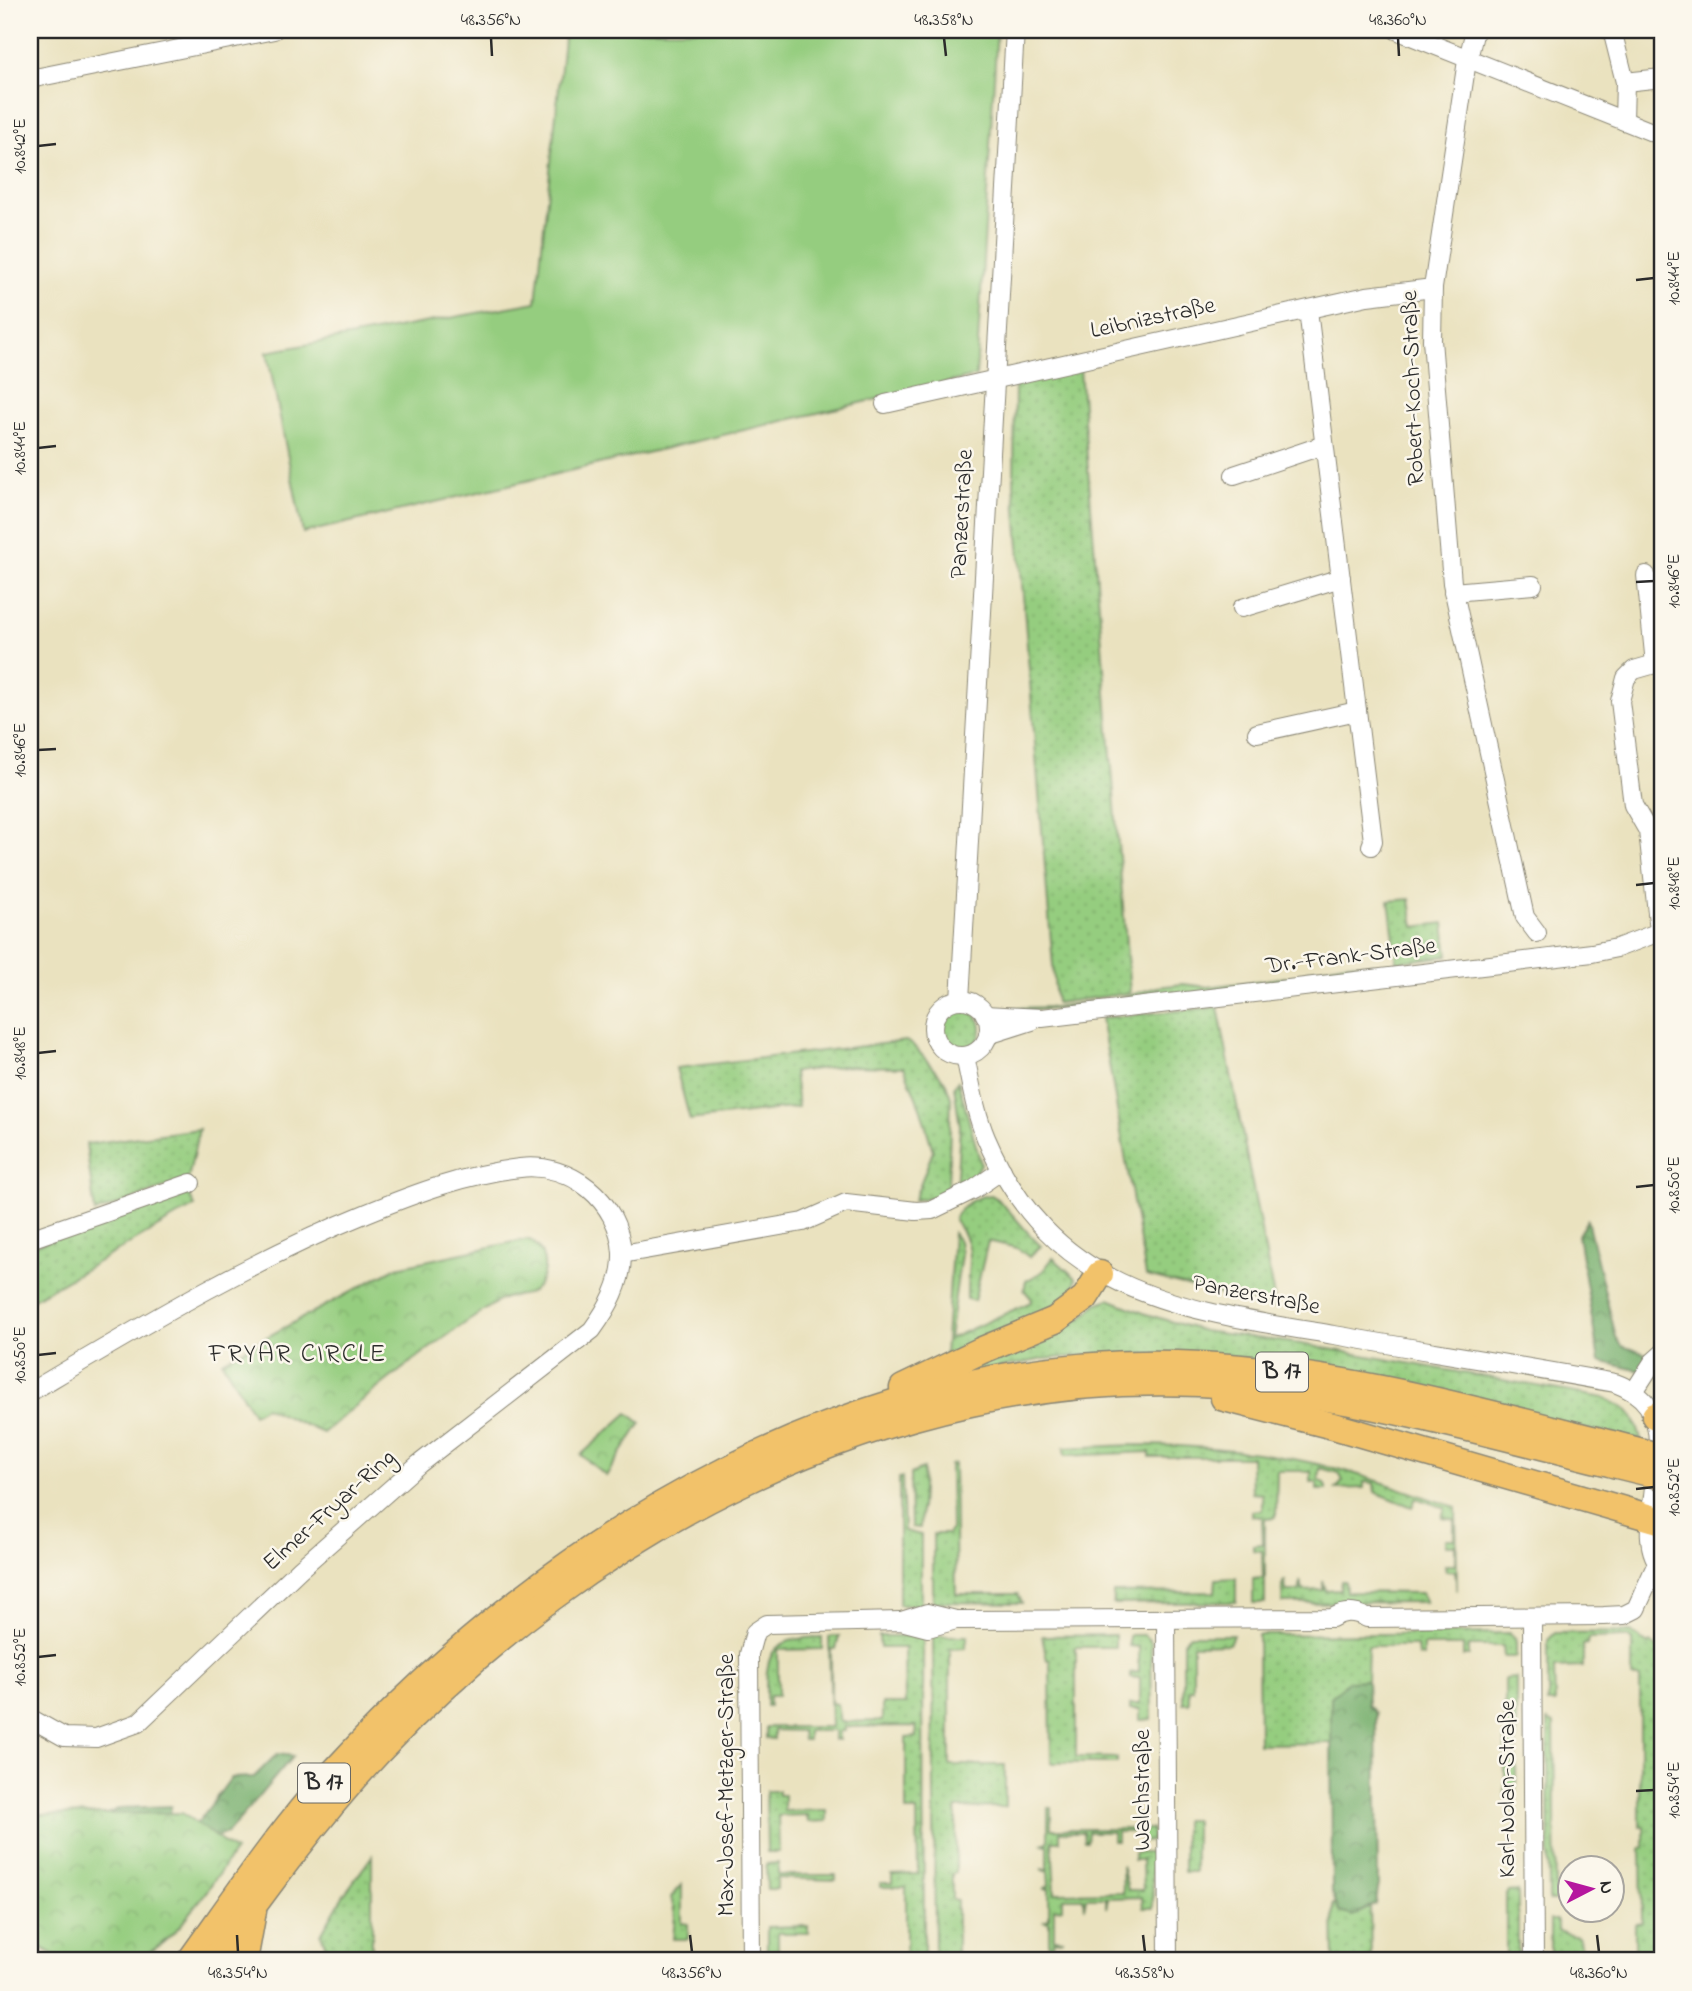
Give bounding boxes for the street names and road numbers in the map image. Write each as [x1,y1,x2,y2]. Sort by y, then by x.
street label: Leibnizstraße [1087,289,1219,349]
street label: Robert-Koch-Straße [1393,290,1435,486]
street label: Panzerstraße [942,448,984,580]
street label: Dr.-Frank-Straße [1263,929,1438,985]
street label: Panzerstraße [1189,1266,1323,1326]
road number: B 17 [1256,1352,1308,1392]
street label: Elmer-Fryar-Ring [256,1442,405,1581]
street label: Max-Josef-Metzger-Straße [710,1653,745,1917]
street label: Karl-Nolan-Straße [1491,1700,1526,1878]
street label: Walchstraße [1126,1729,1161,1851]
road number: B 17 [298,1764,350,1802]

